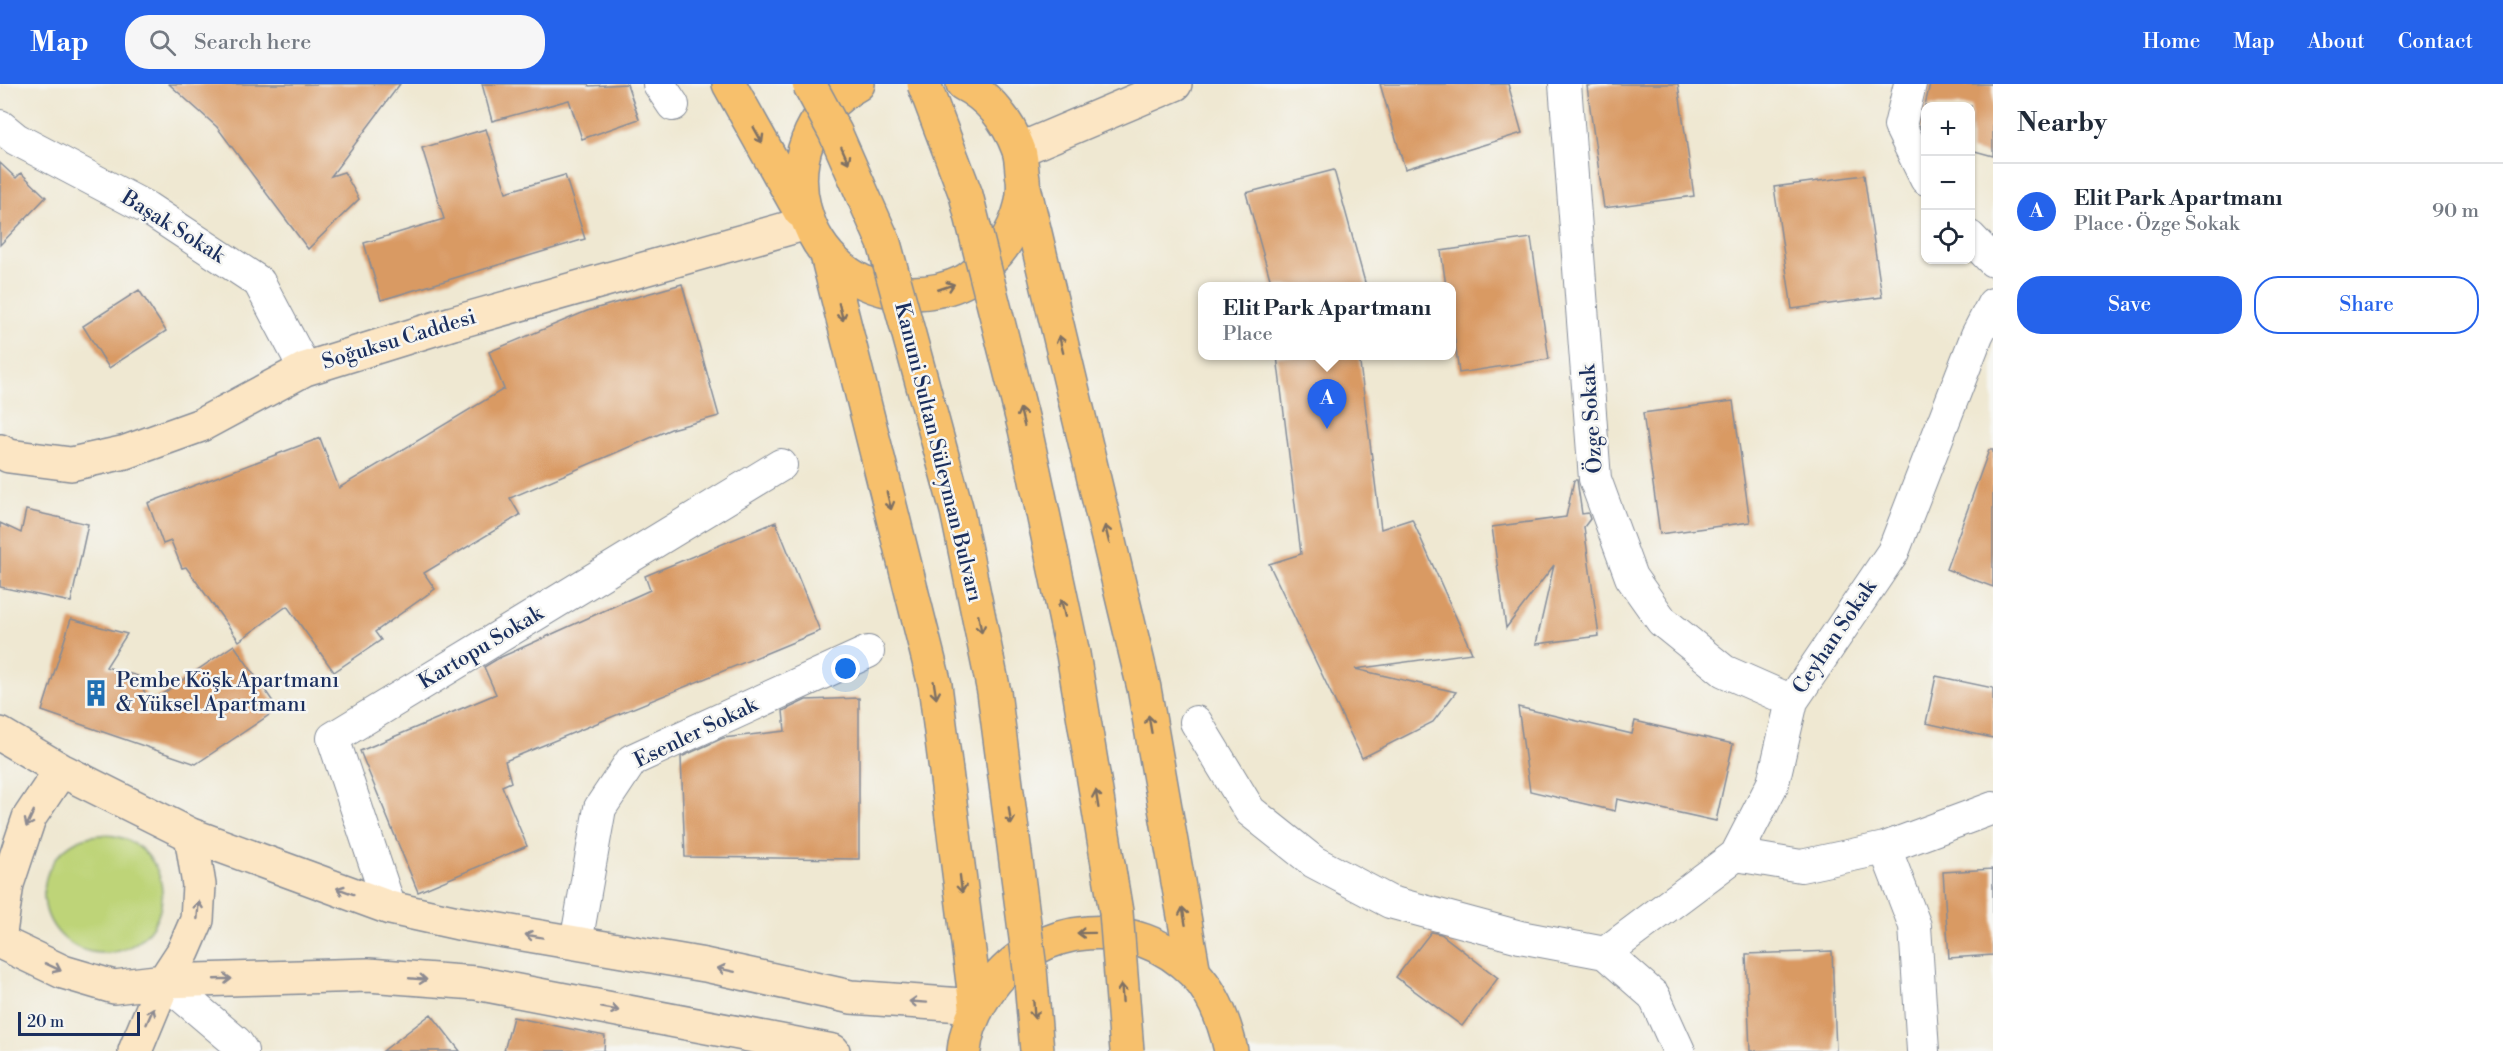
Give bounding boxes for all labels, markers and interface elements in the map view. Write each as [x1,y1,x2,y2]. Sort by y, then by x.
search box [125,15,545,69]
text: Map [30,25,89,60]
icon: search [146,26,179,59]
text: Search here [194,29,311,56]
text: Home [2143,29,2200,55]
text: Map [2233,29,2275,55]
text: About [2308,29,2365,55]
text: Contact [2398,29,2473,55]
map controls [1921,102,1975,264]
button: + [1921,102,1975,156]
text: Nearby [2017,107,2107,139]
one-way arrow [752,126,764,143]
one-way arrow [840,145,851,163]
button: − [1921,156,1975,210]
street label: Başak Sokak [115,184,231,270]
text: Elit Park Apartmanı [2074,185,2283,212]
text: A [2029,199,2044,224]
text: 90 m [2432,199,2479,224]
button: locate [1921,210,1975,264]
text: Place · Özge Sokak [2074,212,2239,237]
button: Save [2017,276,2242,334]
button: Share [2254,276,2479,334]
one-way arrow [936,281,955,292]
popup [1198,282,1456,360]
text: Elit Park Apartmanı [1223,295,1431,322]
street label: Kanuni Sultan Süleyman Bulvarı [888,300,988,604]
one-way arrow [836,302,847,321]
street label: Soğuksu Caddesi [319,304,479,376]
text: Place [1223,322,1273,347]
one-way arrow [1055,335,1067,354]
street label: Özge Sokak [1573,363,1609,474]
pin: A [1308,380,1346,429]
one-way arrow [1015,408,1027,427]
one-way arrow [883,491,895,510]
one-way arrow [1100,524,1112,543]
street label: Ceyhan Sokak [1787,574,1883,699]
one-way arrow [1057,598,1068,618]
street label: Kartopu Sokak [414,600,549,695]
one-way arrow [975,613,986,633]
your location [831,654,860,683]
place label: Pembe Köşk Apartmanı & Yüksel Apartmanı [116,668,339,718]
building icon: Pembe Köşk Apartmanı & Yüksel Apartmanı [81,678,111,708]
one-way arrow [930,680,941,700]
street label: Esenler Sokak [630,691,763,774]
one-way arrow [1144,714,1155,734]
one-way arrow [1092,790,1103,810]
one-way arrow [1005,806,1016,825]
one-way arrow [23,810,35,828]
one-way arrow [955,873,966,893]
one-way arrow [336,885,355,896]
one-way arrow [192,901,203,921]
one-way arrow [1178,906,1189,926]
one-way arrow [1076,927,1096,939]
one-way arrow [525,930,544,941]
one-way arrow [43,962,61,974]
one-way arrow [717,964,736,975]
one-way arrow [407,973,427,984]
one-way arrow [212,974,232,985]
one-way arrow [1117,983,1128,1003]
one-way arrow [909,996,929,1007]
one-way arrow [1028,999,1039,1019]
one-way arrow [600,1004,619,1015]
one-way arrow [144,1008,156,1026]
scale bar [18,1009,140,1036]
text: 20 m [27,1012,64,1032]

